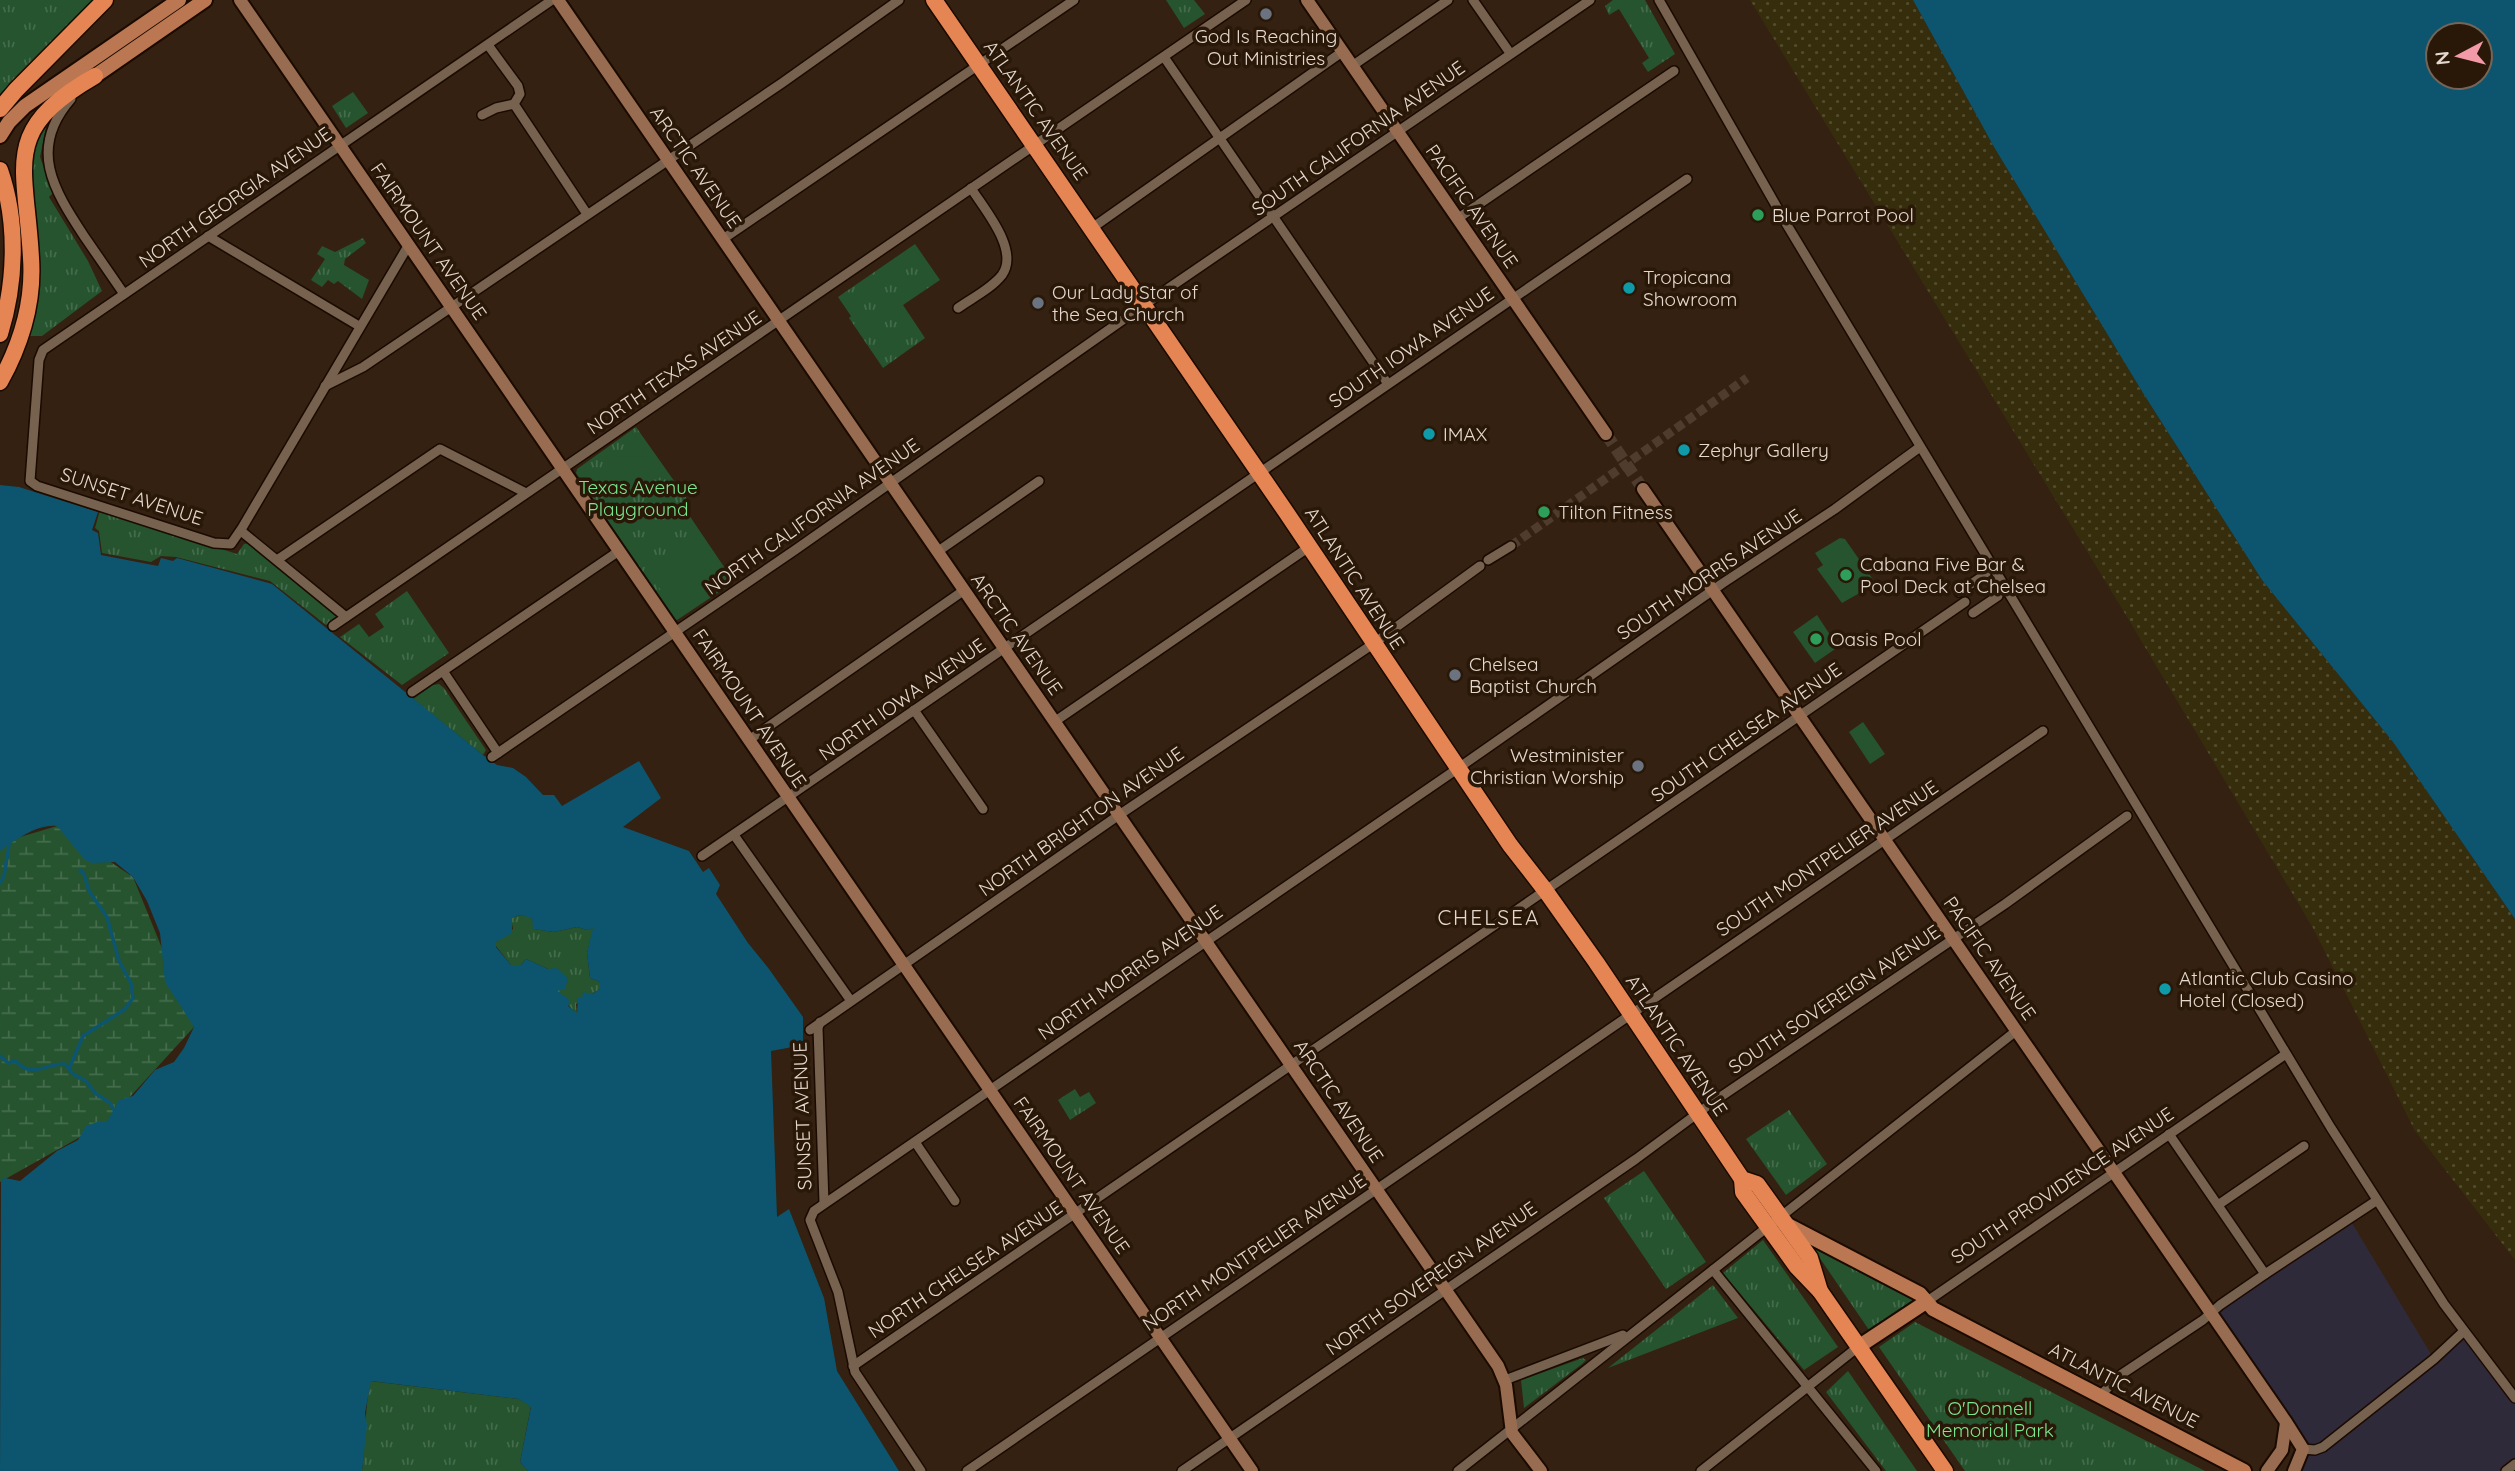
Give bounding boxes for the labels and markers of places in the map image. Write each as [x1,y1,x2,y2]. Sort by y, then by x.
marker: God Is Reaching Out Ministries [1258,6,1274,22]
place label: God Is Reaching Out Ministries [1195,24,1337,70]
place label: Blue Parrot Pool [1772,203,1914,227]
marker: Blue Parrot Pool [1750,207,1766,223]
place label: Tropicana Showroom [1643,265,1737,311]
place label: Our Lady Star of the Sea Church [1052,280,1199,326]
marker: Tropicana Showroom [1621,280,1637,296]
marker: Our Lady Star of the Sea Church [1030,295,1046,311]
place label: IMAX [1443,422,1487,446]
marker: IMAX [1421,426,1437,442]
place label: Zephyr Gallery [1698,438,1829,462]
marker: Zephyr Gallery [1676,442,1692,458]
place label: Tilton Fitness [1558,500,1673,524]
marker: Tilton Fitness [1536,504,1552,520]
place label: Cabana Five Bar & Pool Deck at Chelsea [1860,552,2046,598]
marker: Cabana Five Bar & Pool Deck at Chelsea [1838,567,1854,583]
place label: Oasis Pool [1830,627,1922,651]
marker: Oasis Pool [1808,631,1824,647]
place label: Chelsea Baptist Church [1469,652,1597,698]
marker: Chelsea Baptist Church [1447,667,1463,683]
place label: Westminister Christian Worship [1470,743,1625,789]
marker: Westminister Christian Worship [1630,758,1646,774]
place label: Atlantic Club Casino Hotel (Closed) [2179,966,2354,1012]
marker: Atlantic Club Casino Hotel (Closed) [2157,981,2173,997]

